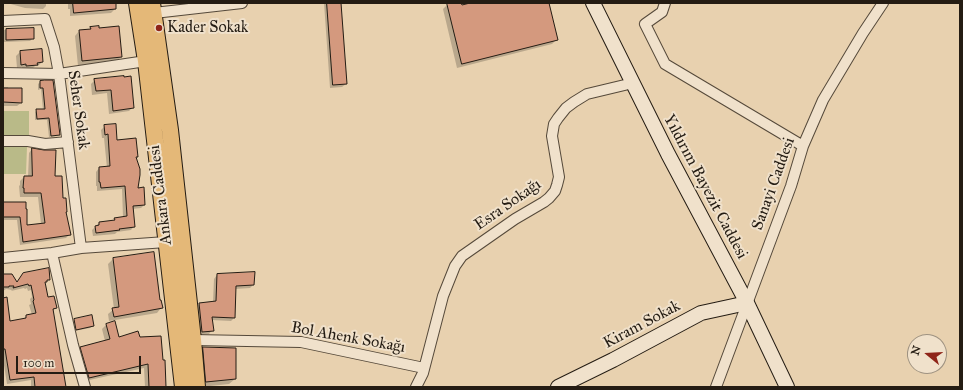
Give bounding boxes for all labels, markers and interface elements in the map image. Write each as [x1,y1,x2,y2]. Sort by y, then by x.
place label: Kader Sokak [167,18,248,38]
marker: Kader Sokak [154,23,164,33]
street label: Seher Sokak [63,69,93,151]
street label: Yıldırım Bayezit Caddesi [659,111,751,263]
street label: Sanayi Caddesi [748,135,800,233]
street label: Ankara Caddesi [145,144,177,246]
street label: Esra Sokağı [471,175,545,235]
street label: Kiram Sokak [600,297,684,353]
street label: Bol Ahenk Sokağı [289,319,407,357]
north arrow [907,334,947,374]
text: N [908,344,924,357]
scale bar [18,348,143,374]
text: 100 m [23,356,54,370]

